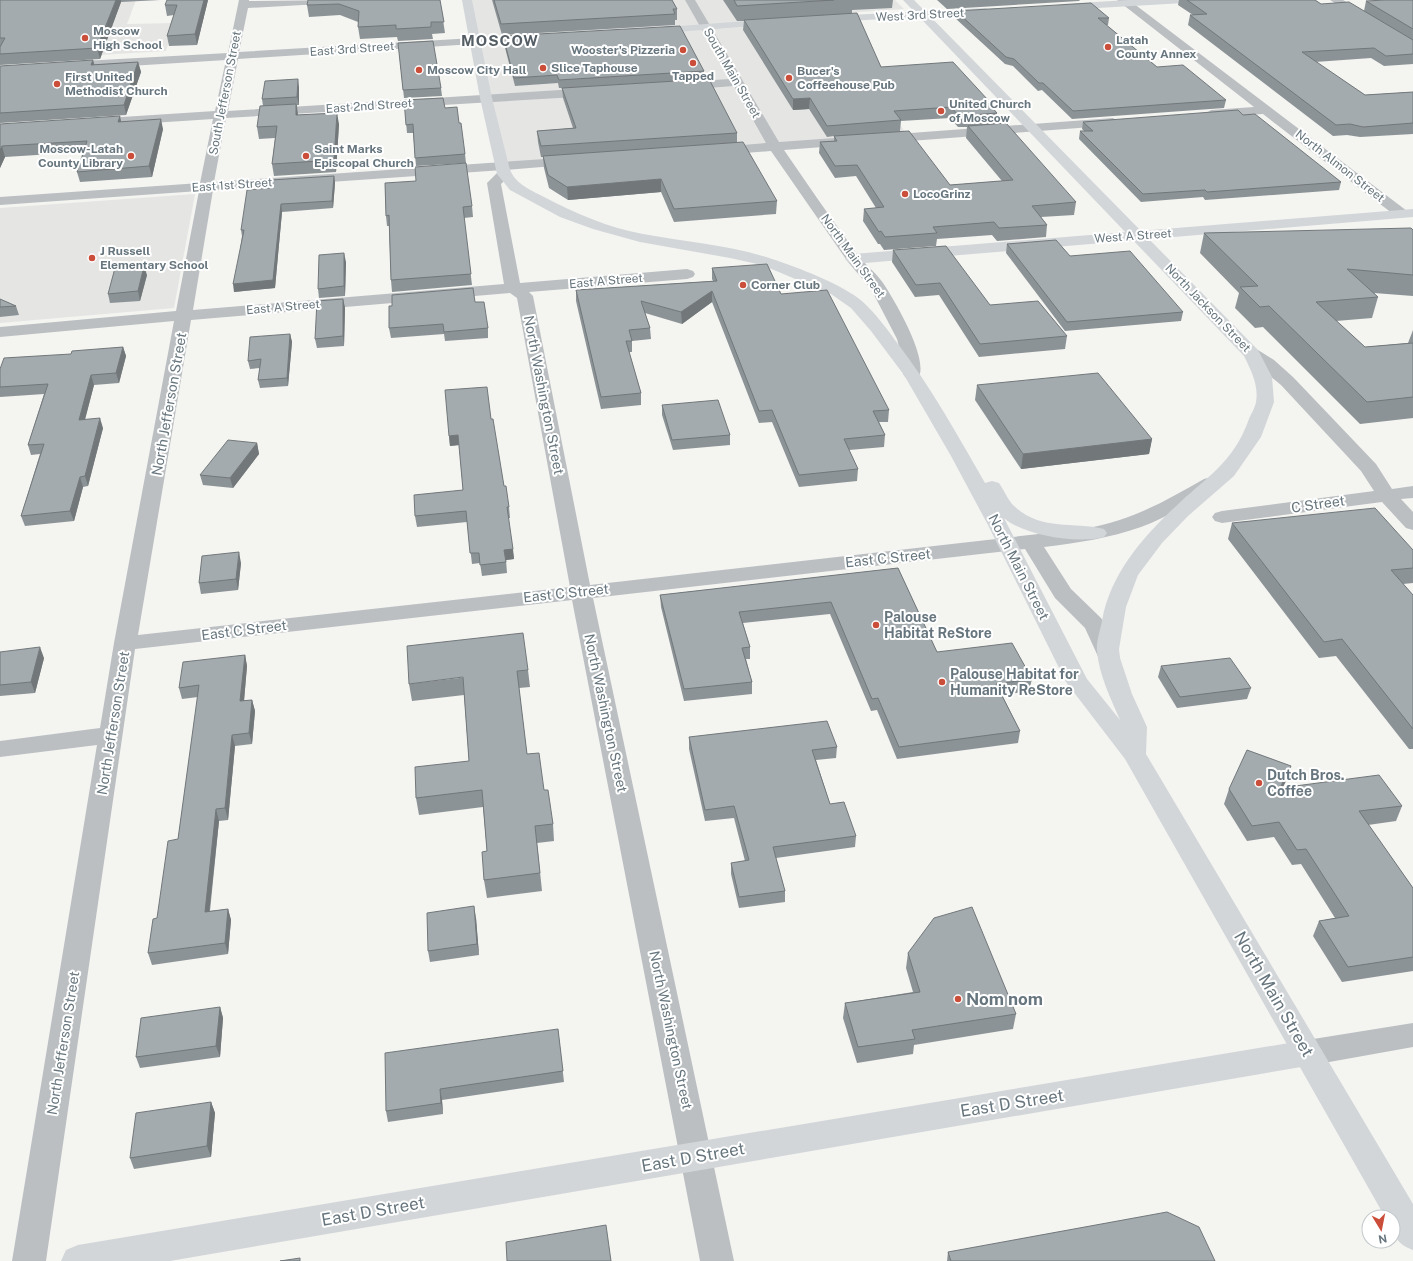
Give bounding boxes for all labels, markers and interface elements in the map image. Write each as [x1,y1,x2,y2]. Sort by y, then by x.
street label: West 3rd Street [875,6,965,24]
place label: Moscow High School [93,24,162,52]
street label: South Main Street [701,26,764,121]
street label: South Jefferson Street [206,30,244,156]
district label: MOSCOW [461,32,539,49]
marker: Moscow High School [80,33,90,43]
place label: Latah County Annex [1116,33,1196,61]
street label: East 3rd Street [309,39,395,59]
marker: Latah County Annex [1103,42,1113,52]
place label: Wooster's Pizzeria [571,43,675,57]
marker: Wooster's Pizzeria [678,45,688,55]
marker: Tapped [688,58,698,68]
place label: Slice Taphouse [551,61,638,75]
place label: Moscow City Hall [427,63,526,77]
marker: Slice Taphouse [538,63,548,73]
place label: Bucer's Coffeehouse Pub [797,64,895,92]
marker: Moscow City Hall [414,65,424,75]
place label: Tapped [672,69,714,83]
place label: First United Methodist Church [65,70,168,98]
marker: Bucer's Coffeehouse Pub [784,73,794,83]
marker: First United Methodist Church [52,79,62,89]
street label: East 2nd Street [325,96,413,116]
place label: United Church of Moscow [949,97,1031,125]
marker: United Church of Moscow [936,106,946,116]
street label: North Almon Street [1293,127,1387,205]
place label: Moscow-Latah County Library [38,142,123,170]
place label: Saint Marks Episcopal Church [314,142,414,170]
marker: Moscow-Latah County Library [126,151,136,161]
marker: Saint Marks Episcopal Church [301,151,311,161]
street label: East 1st Street [191,175,273,195]
place label: LocoGrinz [913,187,971,201]
marker: LocoGrinz [900,189,910,199]
street label: North Main Street [818,211,888,301]
street label: West A Street [1094,226,1173,246]
place label: J Russell Elementary School [100,244,209,272]
marker: J Russell Elementary School [87,253,97,263]
street label: North Jackson Street [1162,261,1254,355]
street label: East A Street [569,271,644,291]
place label: Corner Club [751,278,820,292]
marker: Corner Club [738,280,748,290]
street label: East A Street [246,297,321,317]
street label: North Washington Street [521,314,567,476]
street label: North Jefferson Street [149,331,189,477]
street label: C Street [1290,492,1346,516]
street label: North Main Street [985,511,1053,623]
street label: East C Street [844,546,932,570]
street label: East C Street [522,581,610,605]
place label: Palouse Habitat ReStore [884,609,992,641]
street label: East C Street [200,617,288,643]
marker: Palouse Habitat ReStore [871,620,881,630]
street label: North Washington Street [581,632,631,794]
street label: North Jefferson Street [94,650,132,796]
place label: Palouse Habitat for Humanity ReStore [950,666,1079,698]
marker: Palouse Habitat for Humanity ReStore [937,677,947,687]
place label: Dutch Bros. Coffee [1267,767,1345,799]
marker: Dutch Bros. Coffee [1254,778,1264,788]
street label: North Main Street [1230,928,1318,1060]
street label: North Washington Street [646,949,696,1111]
street label: North Jefferson Street [44,970,82,1116]
place label: Nom nom [966,989,1043,1009]
marker: Nom nom [953,994,963,1004]
street label: East D Street [959,1085,1065,1121]
street label: East D Street [640,1138,746,1176]
street label: East D Street [320,1192,426,1230]
north arrow [1361,1209,1401,1249]
text: N [1377,1232,1388,1246]

